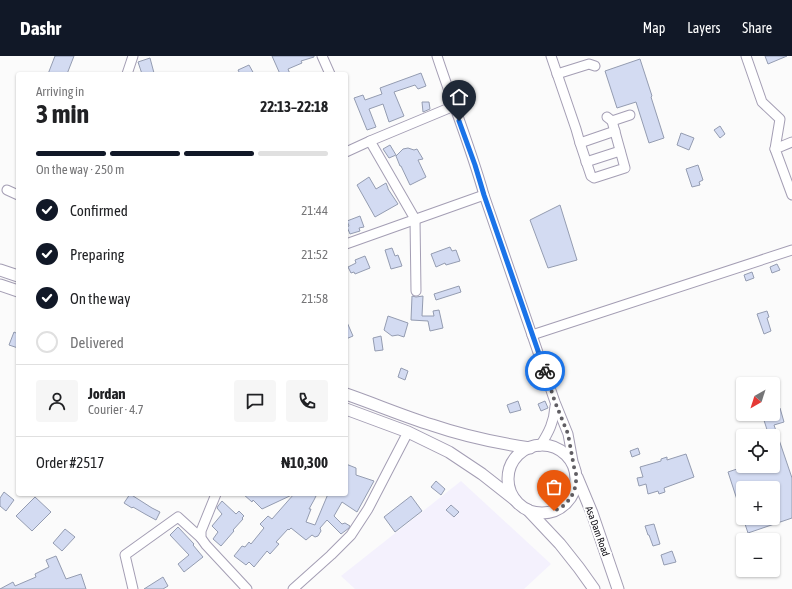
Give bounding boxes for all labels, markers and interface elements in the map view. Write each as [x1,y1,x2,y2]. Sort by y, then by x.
text: Dashr [20,17,61,39]
text: Map [643,20,665,36]
text: Layers [687,20,720,36]
text: Share [742,20,772,36]
pin [442,80,476,121]
text: Arriving in [36,84,84,99]
icon: home [448,86,470,108]
text: 22:13–22:18 [260,98,328,115]
text: 3 min [36,99,89,129]
text: On the way · 250 m [36,162,124,177]
icon: check [36,199,58,221]
text: Confirmed [70,202,128,219]
text: 21:44 [301,203,328,218]
icon: check [36,243,58,265]
text: Preparing [70,246,124,263]
text: 21:52 [301,247,328,262]
icon: check [36,287,58,309]
text: On the way [70,290,131,307]
text: 21:58 [301,291,328,306]
text: Delivered [70,334,124,351]
courier [525,351,565,391]
icon: bike [534,360,556,382]
north arrow [736,377,780,421]
map controls [736,377,780,577]
button: person [36,380,78,422]
button: chat [234,380,276,422]
button: phone [286,380,328,422]
text: Jordan [88,385,126,402]
text: Courier · 4.7 [88,402,144,417]
button: locate [736,429,780,473]
text: Order #2517 [36,454,104,471]
text: ₦10,300 [281,454,328,471]
pin [537,470,571,511]
icon: bag [543,476,565,498]
button: + [736,481,780,525]
street label: Asa Dam Road [583,505,612,558]
button: − [736,533,780,577]

